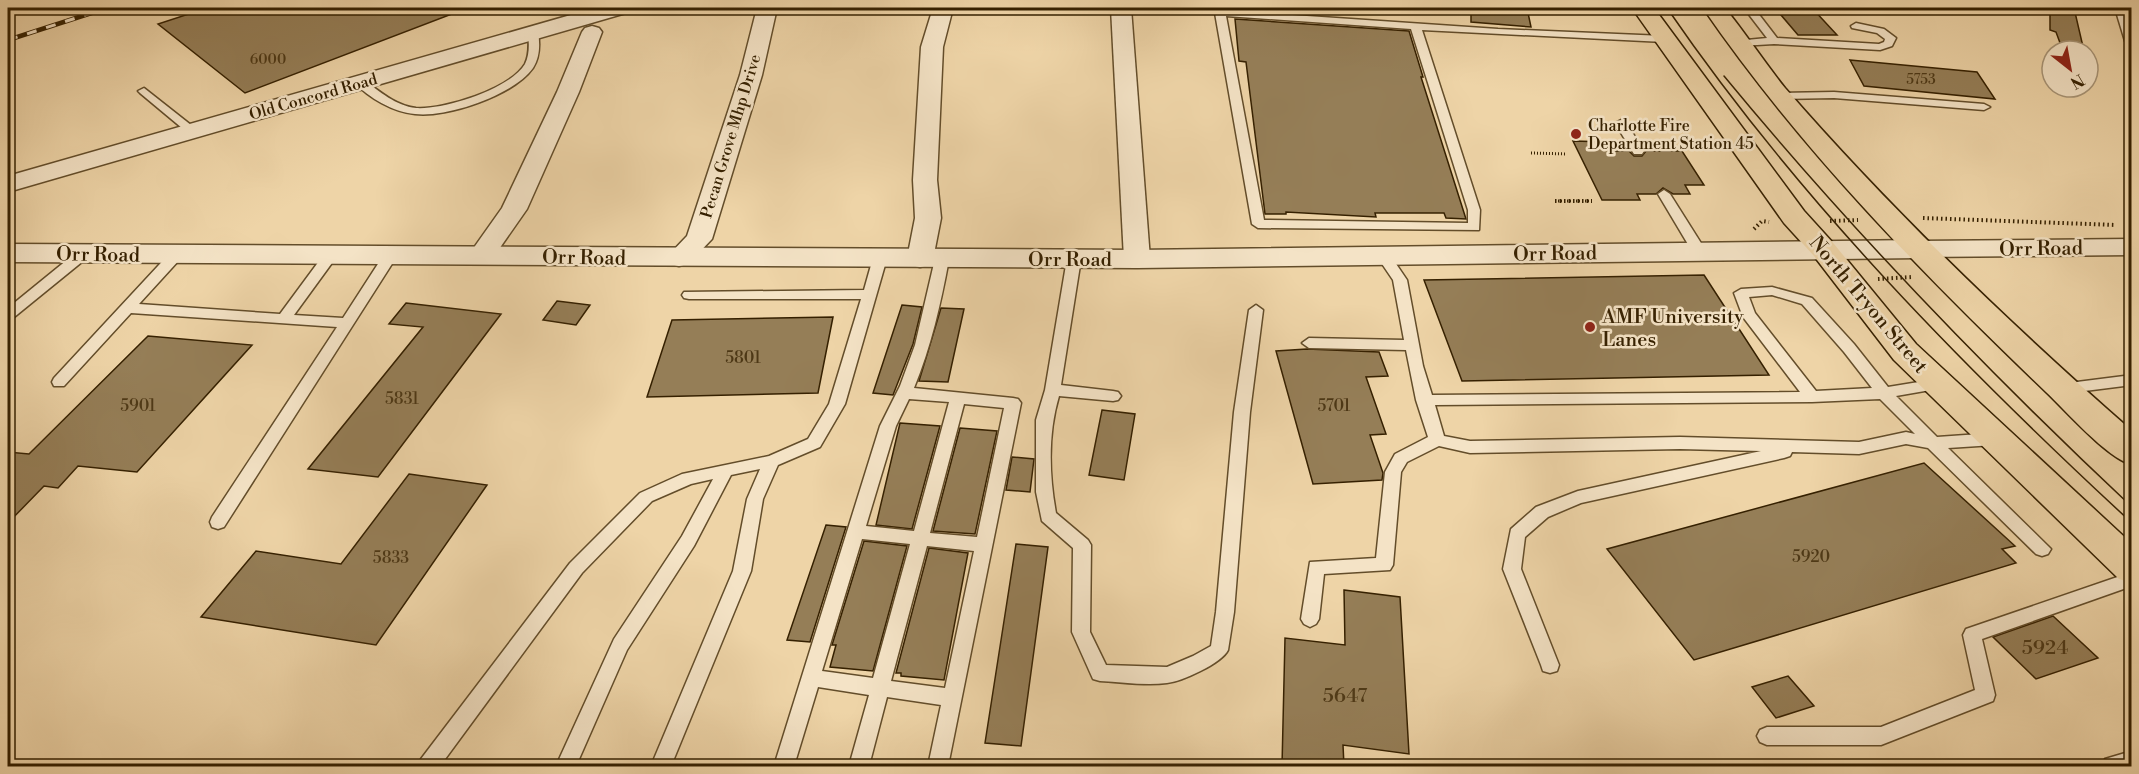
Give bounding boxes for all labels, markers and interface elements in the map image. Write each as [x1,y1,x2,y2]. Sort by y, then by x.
north arrow [2040,39,2100,99]
house number: 6000 [250,51,286,69]
street label: Pecan Grove Mhp Drive [697,52,765,221]
street label: Old Concord Road [247,69,380,125]
text: N [2066,69,2088,93]
house number: 5753 [1906,71,1936,89]
place label: Charlotte Fire Department Station 45 [1588,116,1754,154]
marker: Charlotte Fire Department Station 45 [1569,127,1583,141]
street label: North Tryon Street [1803,231,1933,379]
street label: Orr Road [1999,236,2084,263]
street label: Orr Road [1513,241,1598,268]
street label: Orr Road [56,242,141,269]
street label: Orr Road [542,245,627,272]
street label: Orr Road [1028,248,1113,273]
place label: AMF University Lanes [1601,305,1744,353]
marker: AMF University Lanes [1583,320,1597,334]
house number: 5801 [725,348,761,368]
house number: 5831 [385,389,419,409]
house number: 5901 [120,396,156,416]
house number: 5701 [1318,396,1351,416]
house number: 5920 [1792,547,1830,567]
house number: 5833 [373,548,409,568]
house number: 5924 [2022,636,2068,661]
house number: 5647 [1323,684,1367,709]

